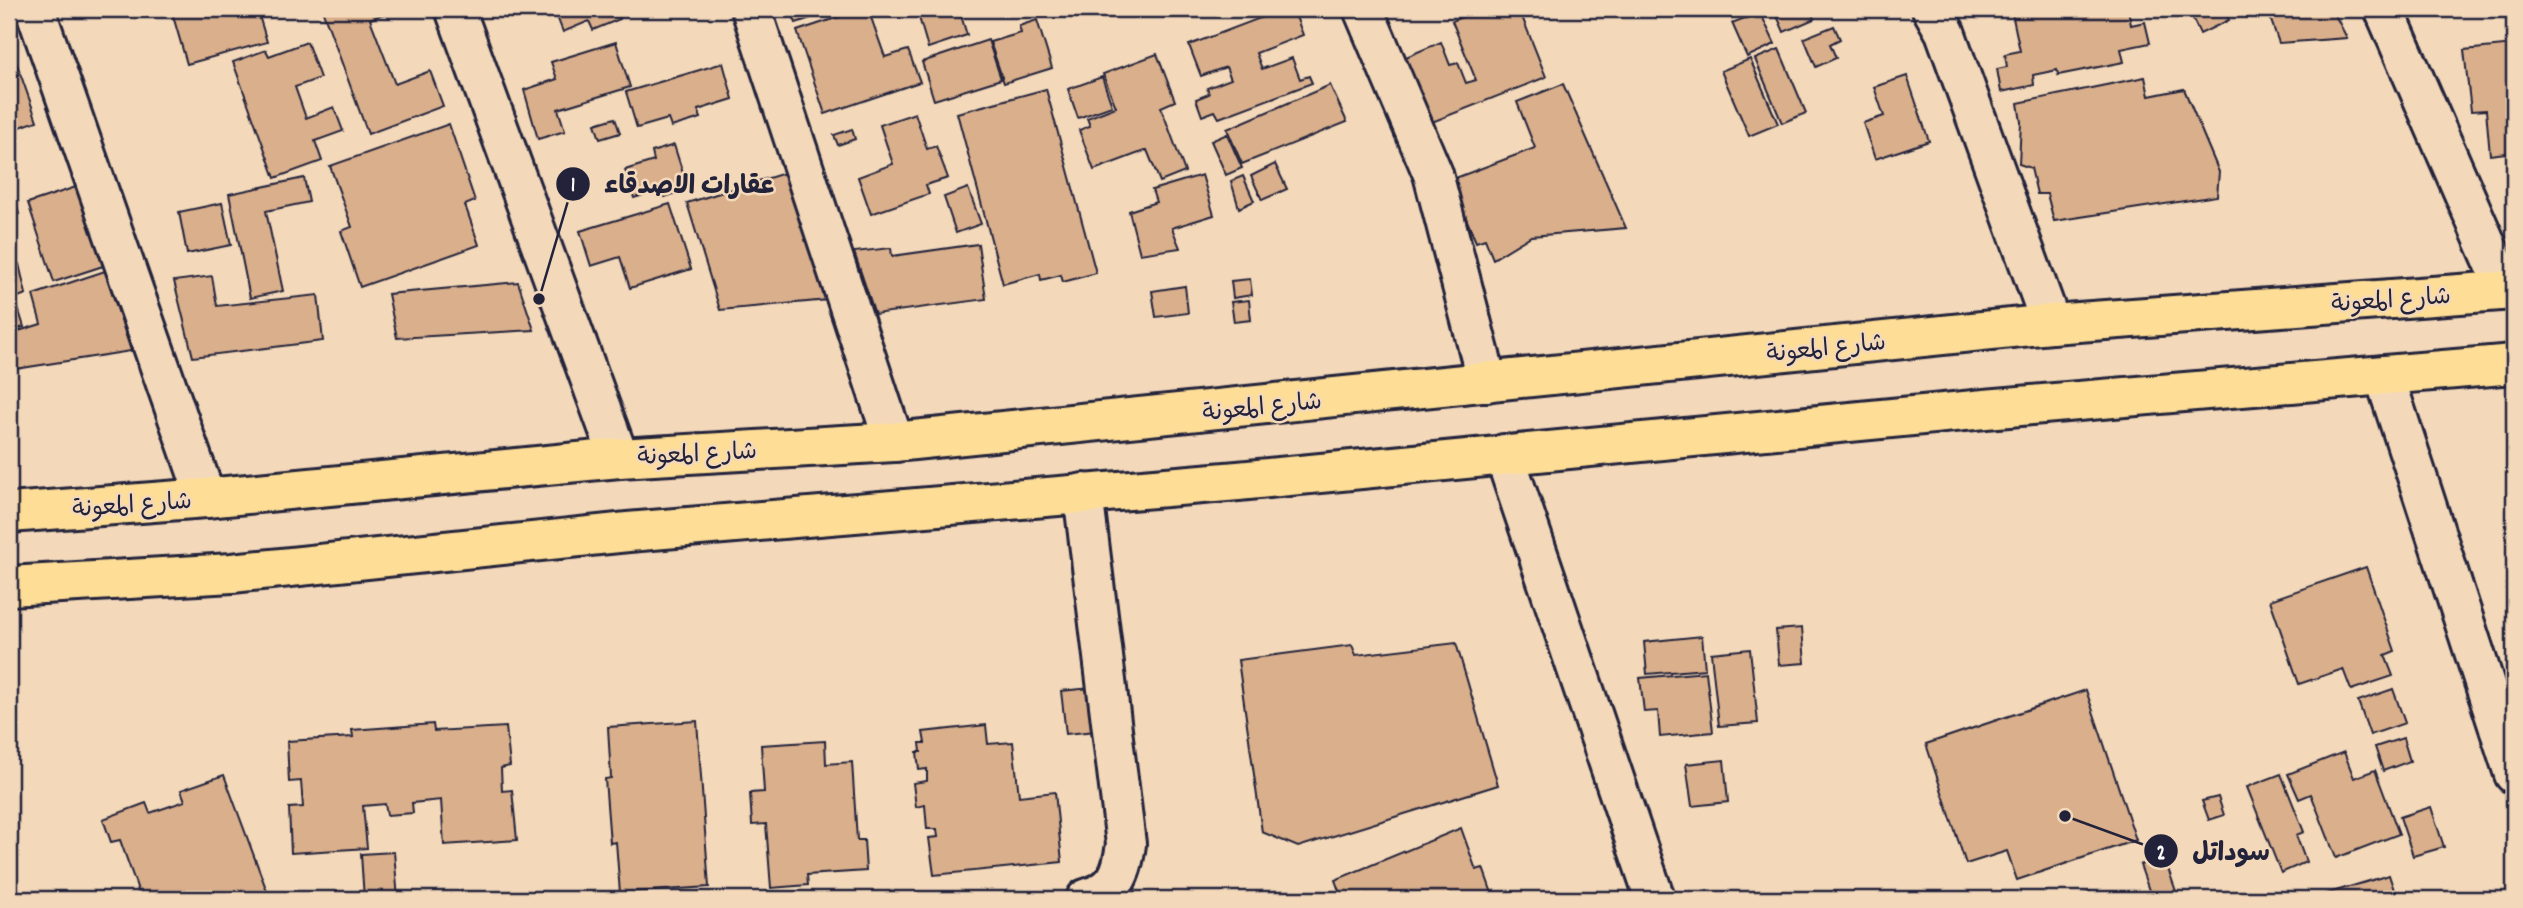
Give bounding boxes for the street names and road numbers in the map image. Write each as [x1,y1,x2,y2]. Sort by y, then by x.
street label: شارع المعونة [2330,281,2452,323]
street label: شارع المعونة [1765,327,1888,373]
street label: شارع المعونة [1201,386,1324,432]
street label: شارع المعونة [636,436,758,476]
street label: شارع المعونة [71,486,193,528]

